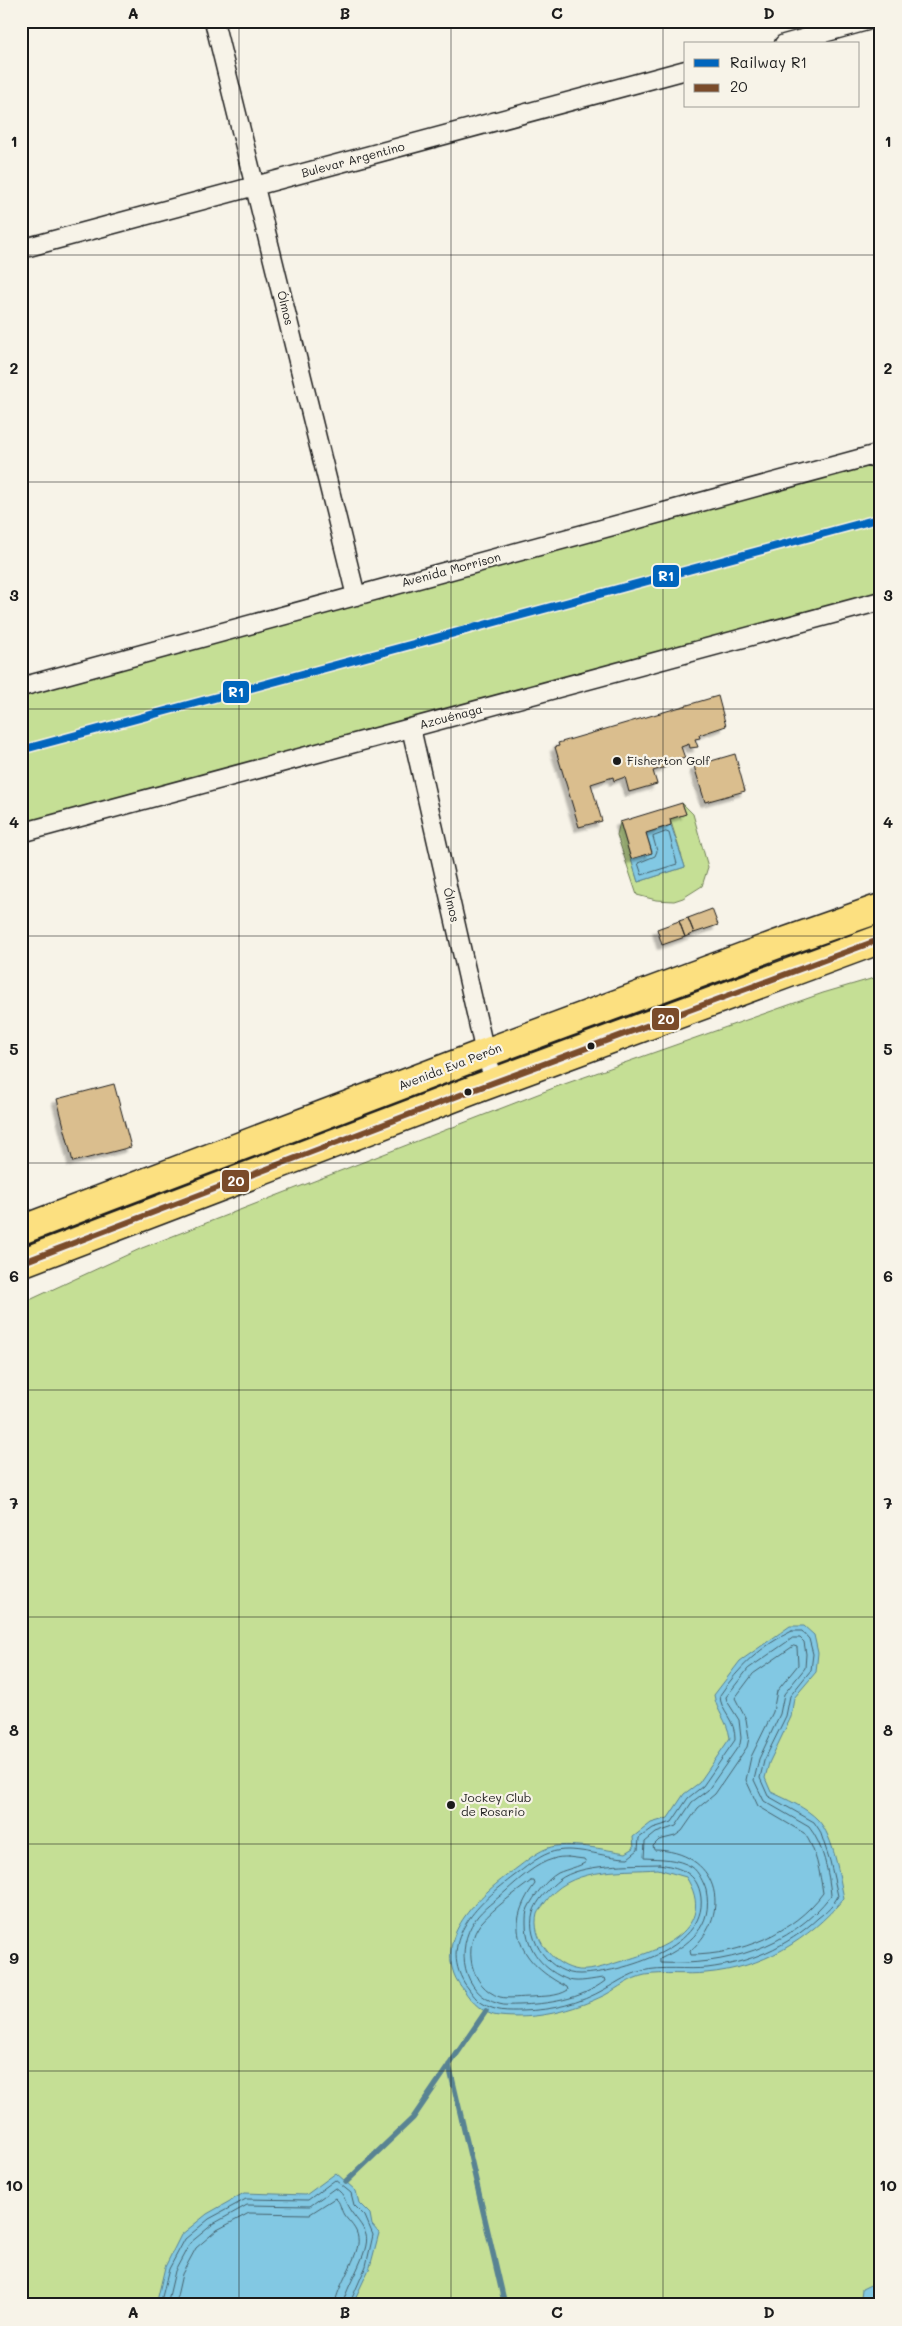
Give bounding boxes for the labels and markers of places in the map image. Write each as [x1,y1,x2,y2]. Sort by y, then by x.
place label: Fisherton Golf [627,752,710,768]
marker: Fisherton Golf [611,755,623,767]
unlabelled marker [586,1041,596,1051]
unlabelled marker [463,1087,473,1097]
place label: Jockey Club de Rosario [461,1789,531,1819]
marker: Jockey Club de Rosario [445,1799,457,1811]

